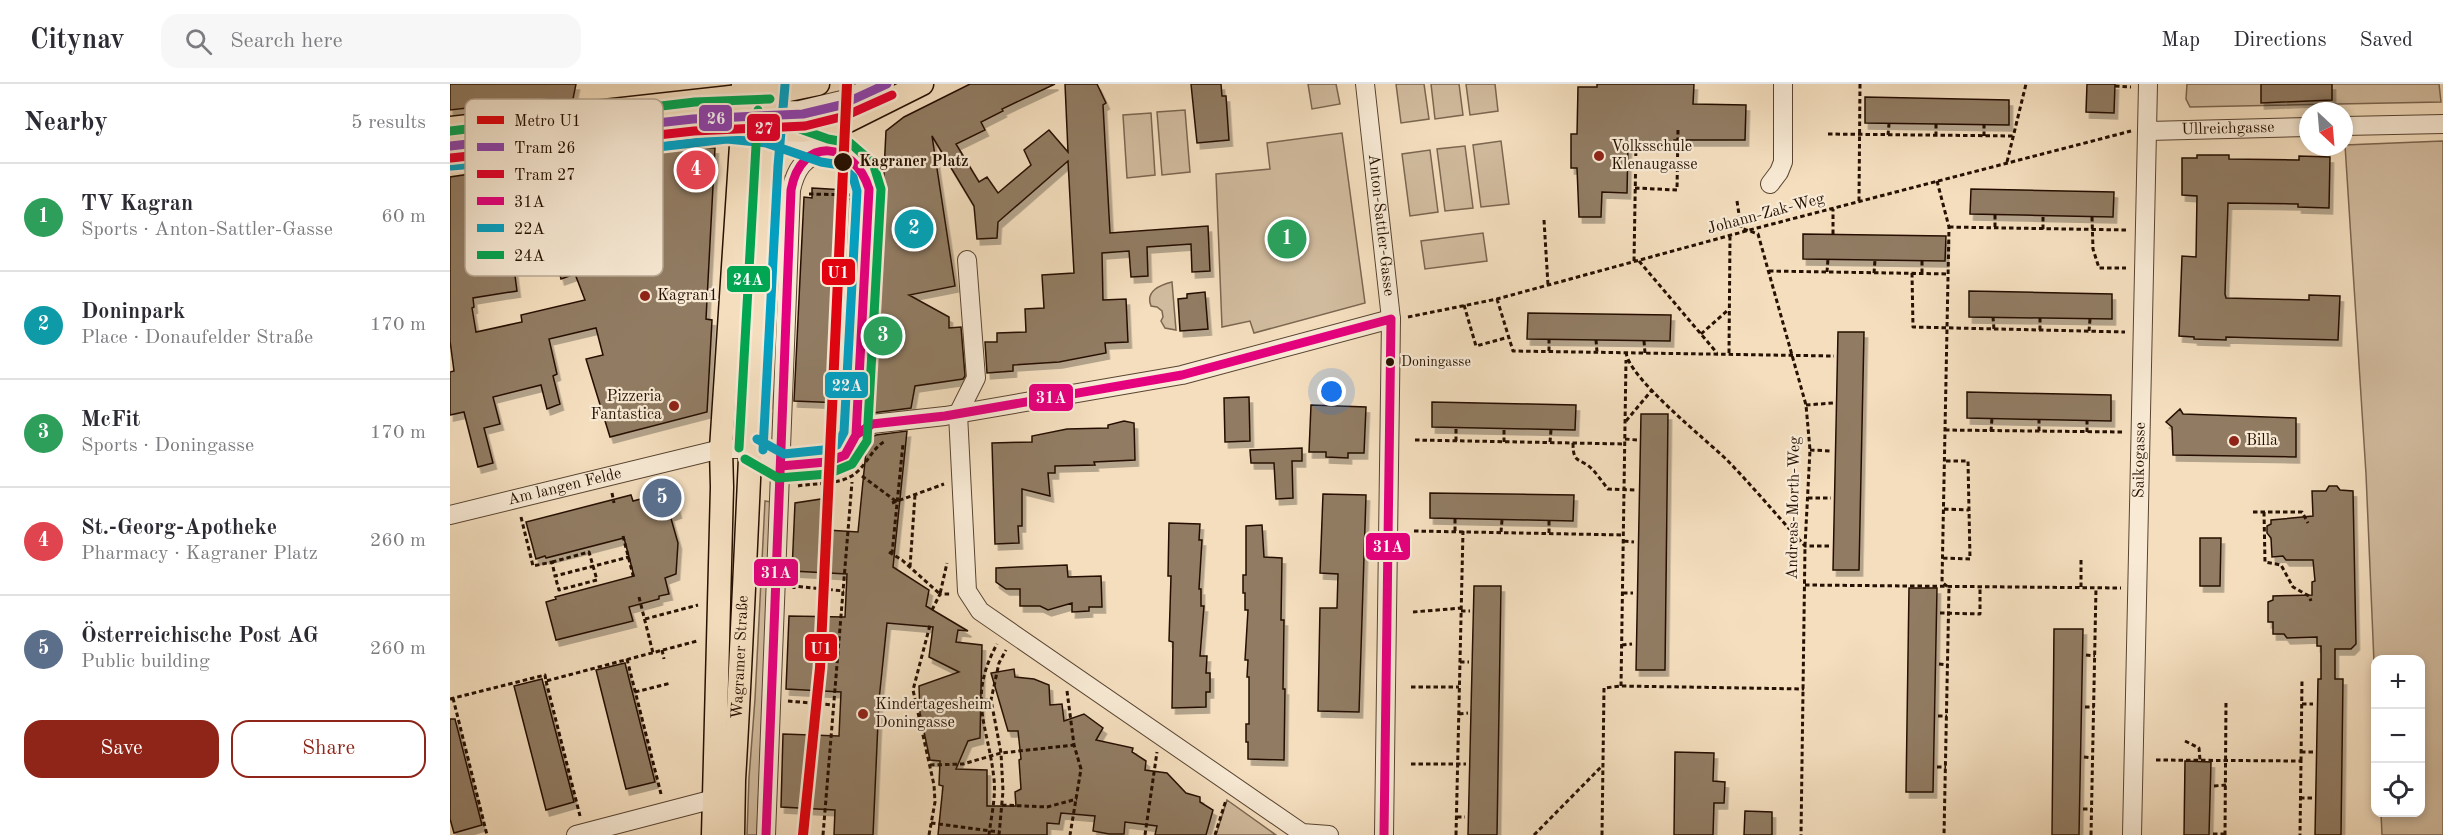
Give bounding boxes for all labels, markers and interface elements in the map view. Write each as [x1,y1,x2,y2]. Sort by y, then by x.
search box [161,14,581,68]
icon: search [182,25,215,58]
text: Citynav [30,27,125,55]
text: Search here [230,30,343,52]
text: Map [2161,30,2200,51]
text: Directions [2233,30,2327,51]
text: Saved [2360,30,2413,51]
legend [465,99,663,276]
north arrow [2299,102,2353,156]
line badge: 26 [698,104,733,132]
text: Nearby [24,110,108,136]
text: 26 [707,112,725,128]
text: 5 results [351,113,426,133]
line badge: 27 [746,113,781,142]
text: Metro U1 [514,114,581,130]
street label: Ullreichgasse [2181,120,2275,138]
text: 27 [755,122,773,138]
place label: Volksschule Klenaugasse [1611,139,1698,173]
text: Tram 26 [514,141,576,157]
pin: 4 [676,148,716,193]
marker: Volksschule Klenaugasse [1592,149,1606,163]
marker: Kagraner Platz [832,151,854,173]
street label: Anton-Sattler-Gasse [1365,153,1396,297]
place label: Kagraner Platz [859,154,969,170]
text: Tram 27 [514,168,576,184]
street label: Johann-Zak-Weg [1706,191,1827,237]
text: TV Kagran [81,193,193,215]
text: 31A [514,195,545,211]
pin: 2 [894,206,934,252]
text: 1 [38,207,49,227]
text: 60 m [381,207,426,227]
pin: 1 [1268,216,1306,262]
text: Sports · Anton-Sattler-Gasse [81,220,333,240]
text: 22A [514,222,545,238]
text: 24A [514,249,545,265]
line badge: U1 [821,258,856,286]
line badge: 24A [726,265,771,293]
text: U1 [827,266,849,282]
text: 24A [733,273,763,289]
place label: Kagran1 [657,288,718,304]
marker: Kagran1 [638,289,652,303]
text: Doninpark [81,301,185,323]
pin: 3 [864,314,902,358]
text: 2 [38,315,49,335]
text: 170 m [370,315,426,335]
text: Place · Donaufelder Straße [81,328,313,348]
place label: Doningasse [1401,355,1471,369]
marker: Doningasse [1384,356,1396,368]
line badge: 22A [824,371,869,399]
your location [1317,377,1346,406]
text: 22A [832,379,862,395]
line badge: 31A [1028,383,1074,412]
place label: Pizzeria Fantastica [590,389,662,423]
text: 31A [1036,391,1066,407]
marker: Pizzeria Fantastica [667,399,681,413]
text: McFit [81,409,140,431]
street label: Saikogasse [2131,422,2149,498]
text: 3 [38,423,49,443]
text: 170 m [370,423,426,443]
place label: Billa [2246,433,2278,449]
marker: Billa [2227,434,2241,448]
text: Sports · Doningasse [81,436,254,456]
street label: Andreas-Morth-Weg [1785,436,1803,580]
street label: Am langen Felde [506,466,623,509]
pin: 5 [642,476,682,520]
text: St.-Georg-Apotheke [81,517,277,539]
text: 4 [38,531,49,551]
text: 260 m [370,531,426,551]
line badge: 31A [1365,532,1411,561]
text: 31A [1373,540,1403,556]
text: Pharmacy · Kagraner Platz [81,544,318,564]
line badge: 31A [753,558,799,587]
text: 31A [761,566,791,582]
street label: Wagramer Straße [730,595,752,719]
text: Österreichische Post AG [81,625,319,647]
line badge: U1 [804,633,838,662]
text: 5 [38,639,49,659]
text: 260 m [370,639,426,659]
text: U1 [810,642,832,658]
text: Public building [81,652,210,672]
map controls [2371,655,2425,817]
button: + [2371,655,2425,709]
place label: Kindertagesheim Doningasse [875,697,992,731]
marker: Kindertagesheim Doningasse [856,707,870,721]
button: − [2371,709,2425,763]
button: Save [24,720,219,778]
button: Share [231,720,426,778]
button: locate [2371,763,2425,817]

